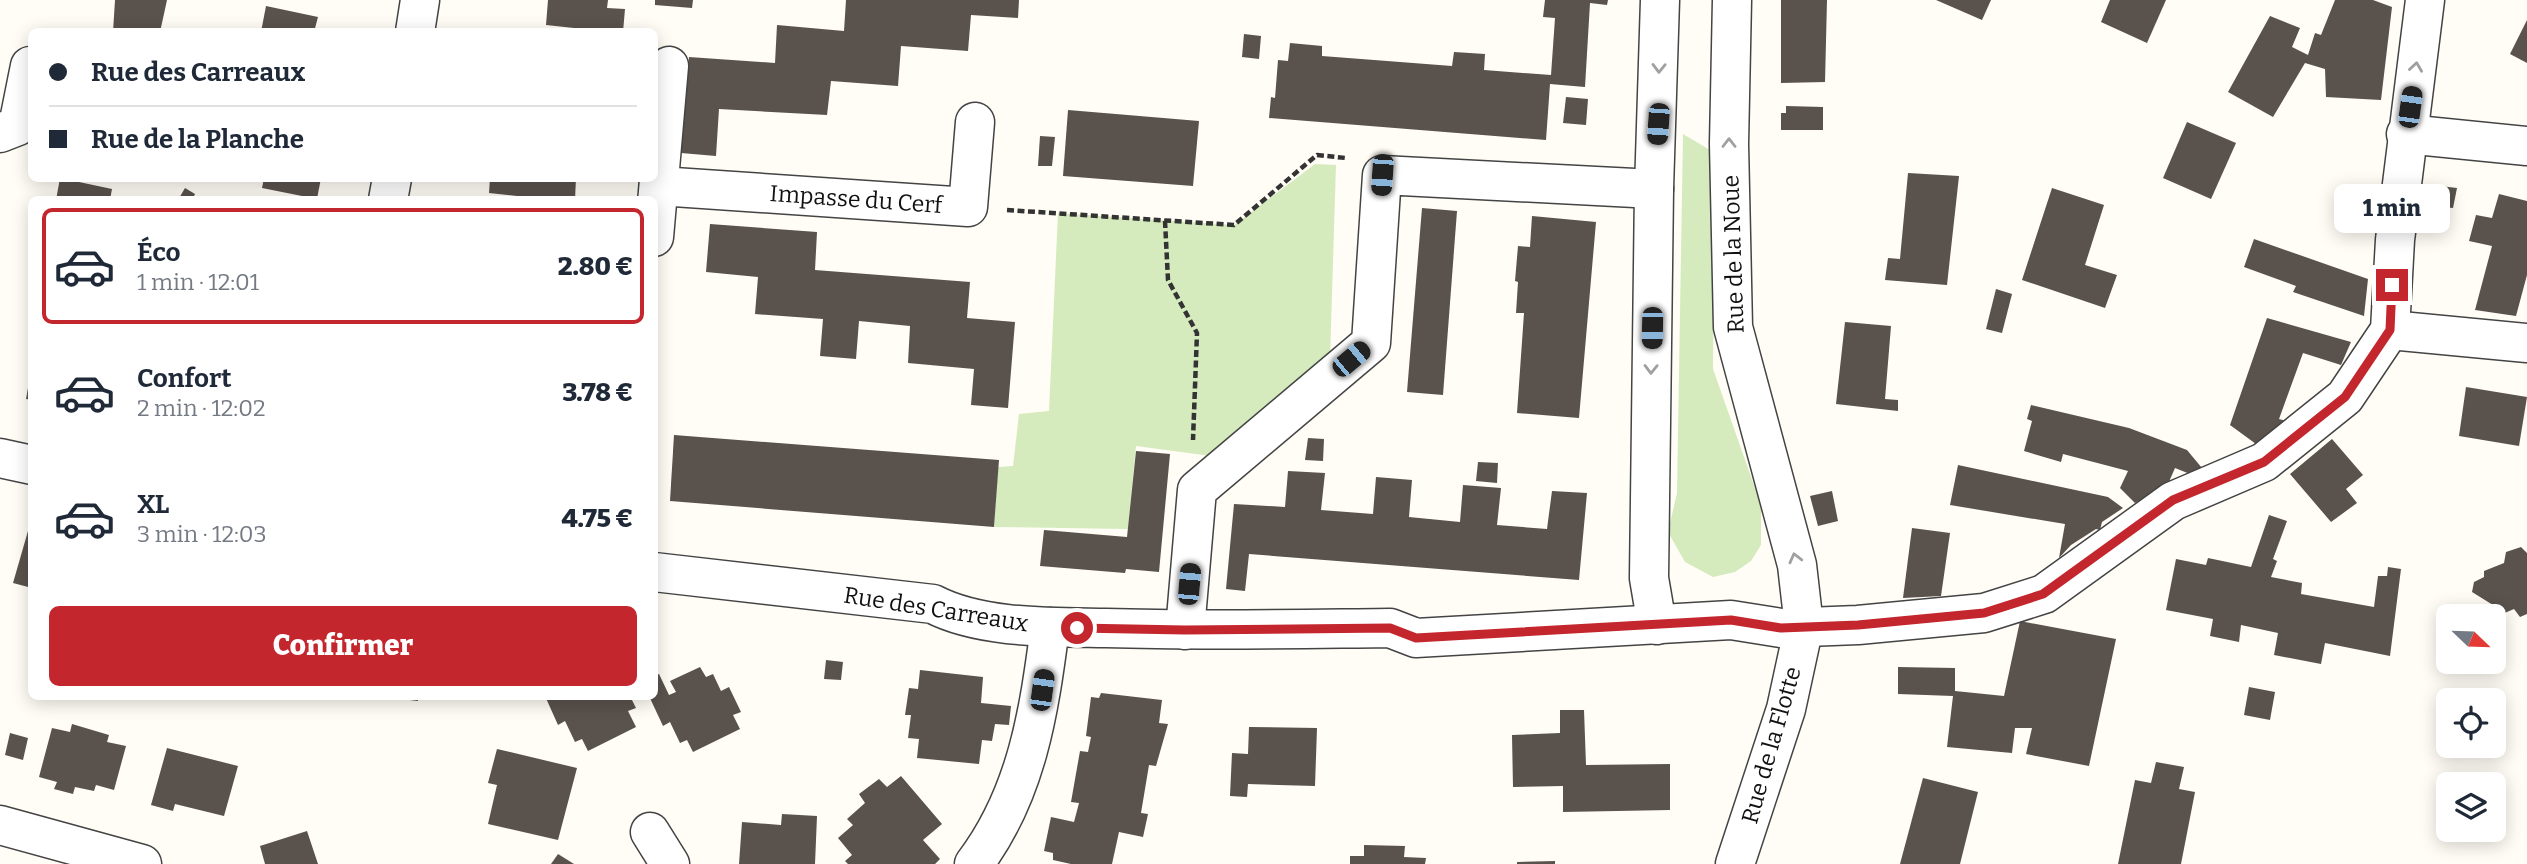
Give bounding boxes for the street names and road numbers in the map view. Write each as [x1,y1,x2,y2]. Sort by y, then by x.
street label: Rue de la Noue [1716,174,1750,334]
street label: Impasse du Cerf [769,179,945,219]
street label: Rue des Carreaux [842,581,1031,637]
street label: Rue de la Flotte [1735,663,1807,827]

